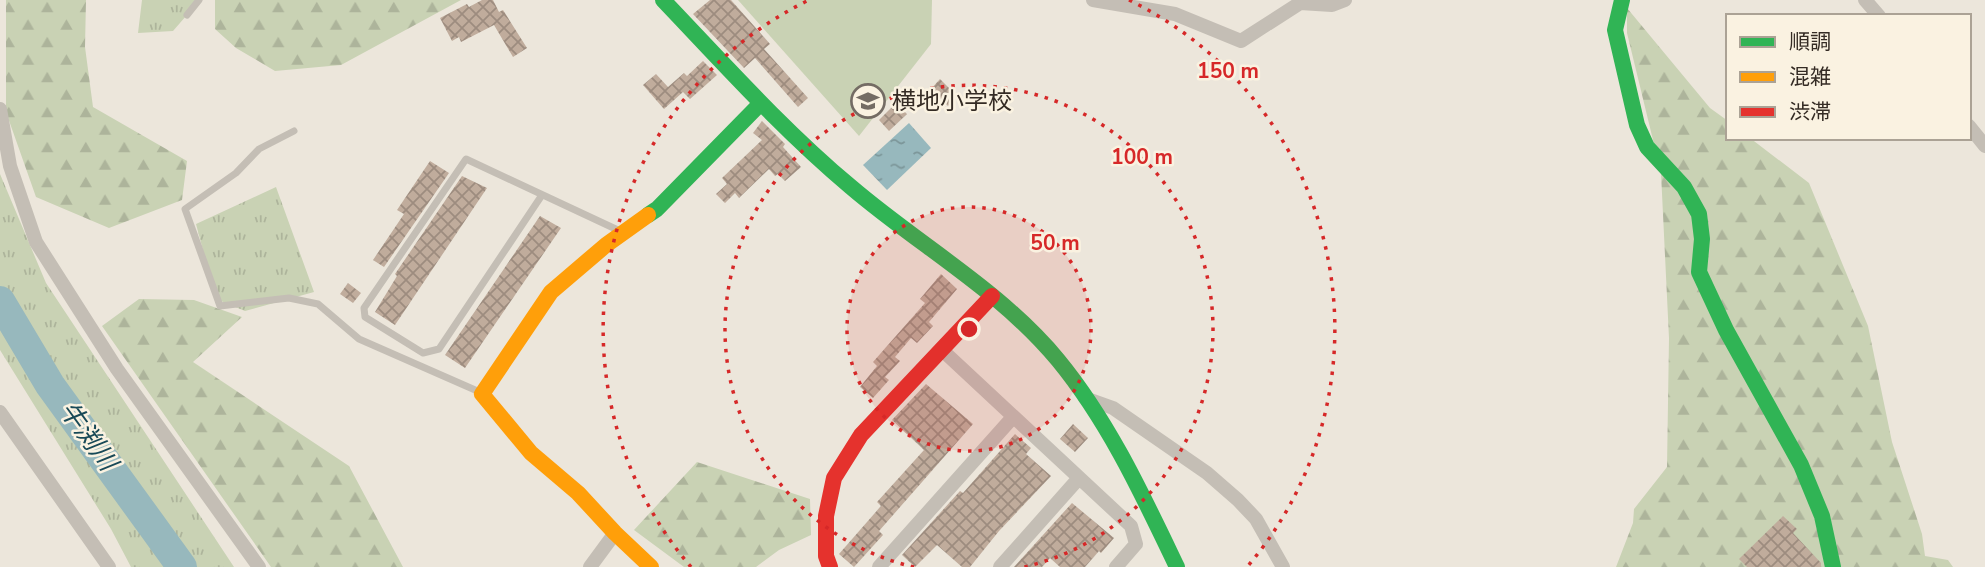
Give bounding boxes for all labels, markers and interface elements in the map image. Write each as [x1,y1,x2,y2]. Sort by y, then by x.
legend [1726,14,1971,140]
text: 順調 [1789,28,1831,56]
text: 150 m [1197,57,1259,85]
text: 混雑 [1789,63,1831,91]
school or university icon: 横地小学校 [849,82,887,120]
place label: 横地小学校 [892,85,1012,117]
text: 渋滞 [1789,98,1831,126]
text: 100 m [1111,143,1173,171]
text: 50 m [1030,229,1080,257]
centre of rings [957,317,981,341]
water label: 牛渕川 [51,394,127,480]

